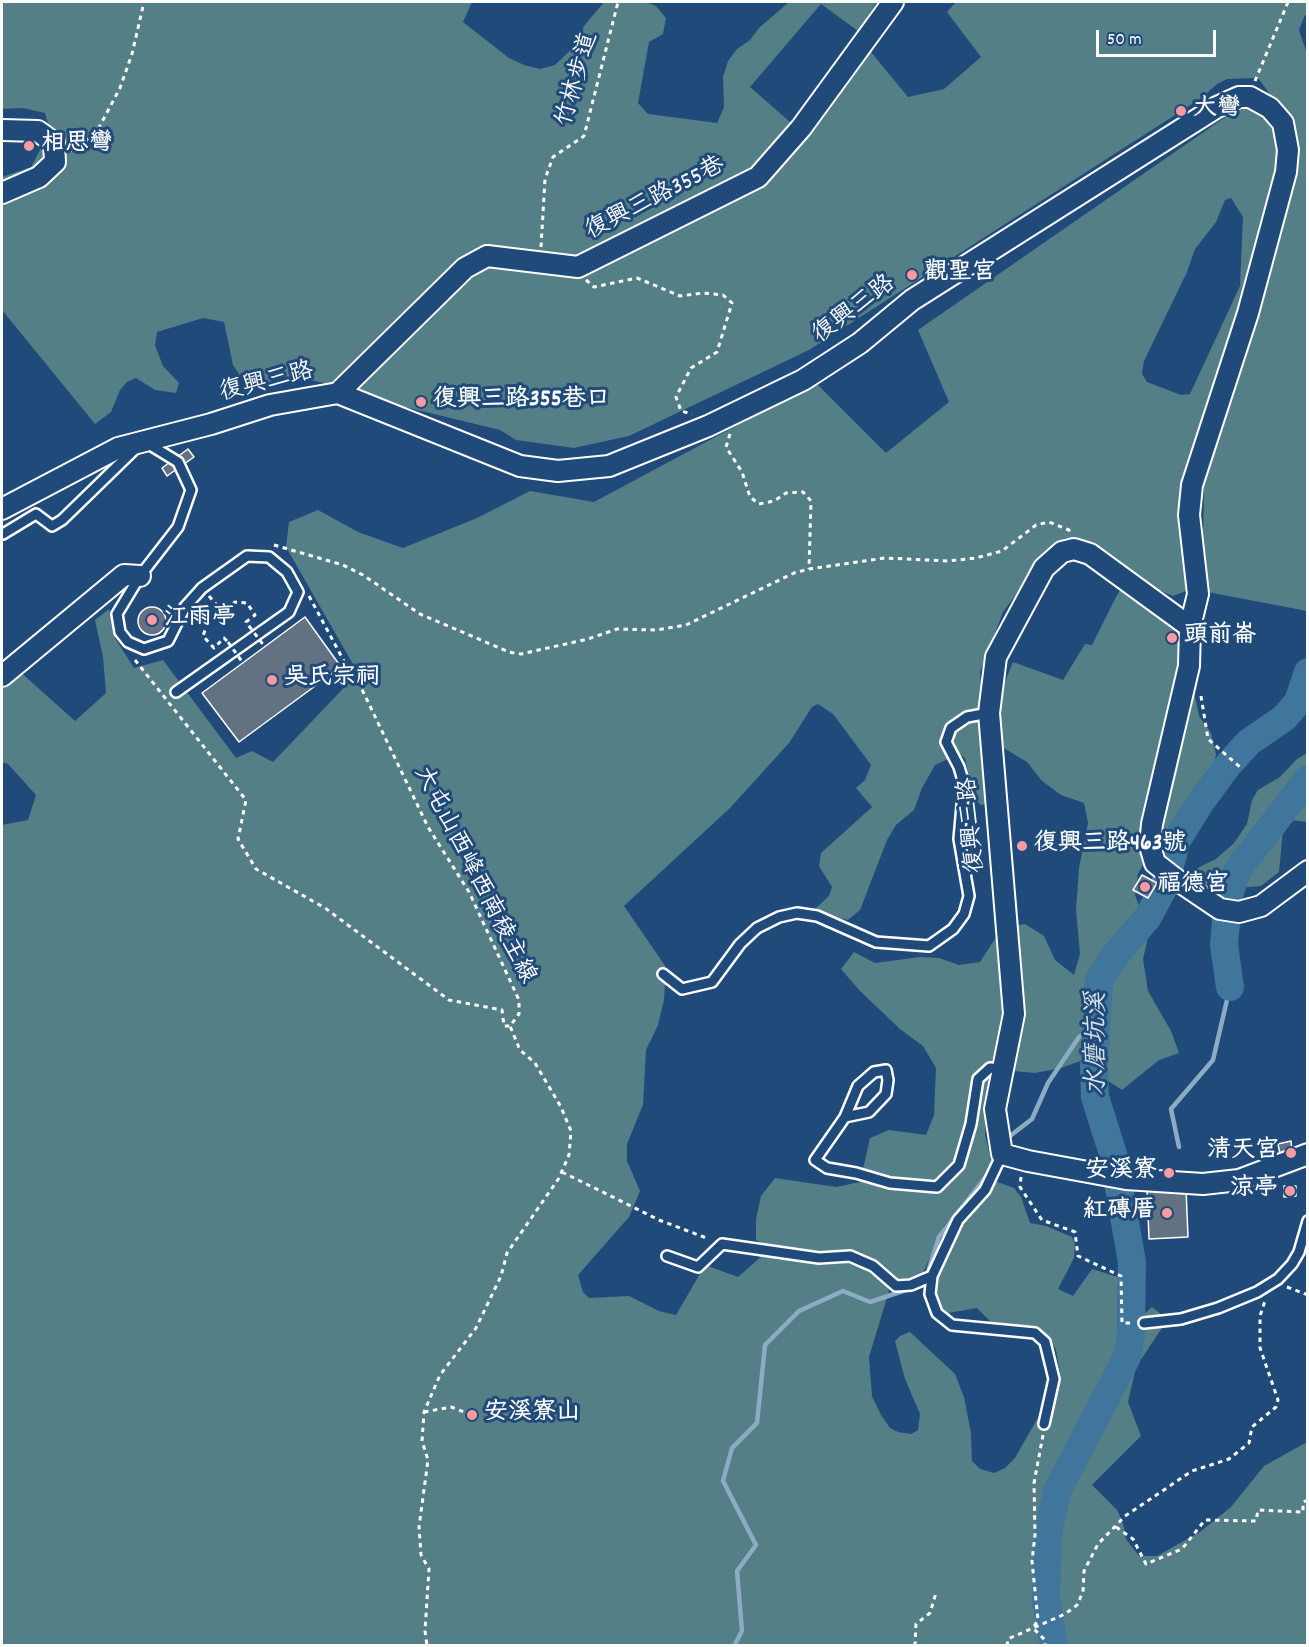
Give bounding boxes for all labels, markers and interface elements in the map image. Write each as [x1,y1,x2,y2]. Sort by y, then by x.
scale bar [1099,18,1219,56]
text: 50 m [1107,28,1142,53]
street label: 竹林步道 [552,30,606,130]
place label: 大彎 [1193,97,1241,125]
marker: 大彎 [1174,104,1188,118]
place label: 相思彎 [41,132,113,160]
marker: 相思彎 [22,139,36,153]
street label: 復興三路355巷 [581,152,731,248]
place label: 觀聖宮 [924,261,996,289]
marker: 觀聖宮 [905,268,919,282]
street label: 復興三路 [808,271,902,351]
street label: 復興三路 [217,358,317,410]
place label: 復興三路355巷口 [433,388,610,416]
marker: 復興三路355巷口 [414,395,428,409]
place label: 江雨亭 [164,606,236,634]
marker: 江雨亭 [145,613,159,627]
place label: 頭前崙 [1184,624,1256,652]
marker: 頭前崙 [1165,631,1179,645]
place label: 吳氏宗祠 [284,666,380,694]
marker: 吳氏宗祠 [265,673,279,687]
street label: 大屯山西峰西南稜主線 [406,763,540,989]
street label: 復興三路 [955,776,993,874]
place label: 復興三路463號 [1034,832,1186,860]
marker: 復興三路463號 [1015,839,1029,853]
place label: 福德宮 [1157,873,1229,901]
marker: 福德宮 [1138,880,1152,894]
water label: 水磨坑溪 [1083,992,1115,1096]
place label: 清天宮 [1207,1139,1279,1167]
marker: 清天宮 [1284,1146,1298,1160]
place label: 安溪寮 [1085,1159,1157,1187]
marker: 安溪寮 [1162,1166,1176,1180]
place label: 涼亭 [1230,1177,1278,1205]
marker: 涼亭 [1283,1184,1297,1198]
place label: 紅磚厝 [1083,1199,1155,1227]
marker: 紅磚厝 [1160,1206,1174,1220]
place label: 安溪寮山 [484,1401,580,1429]
marker: 安溪寮山 [465,1408,479,1422]

